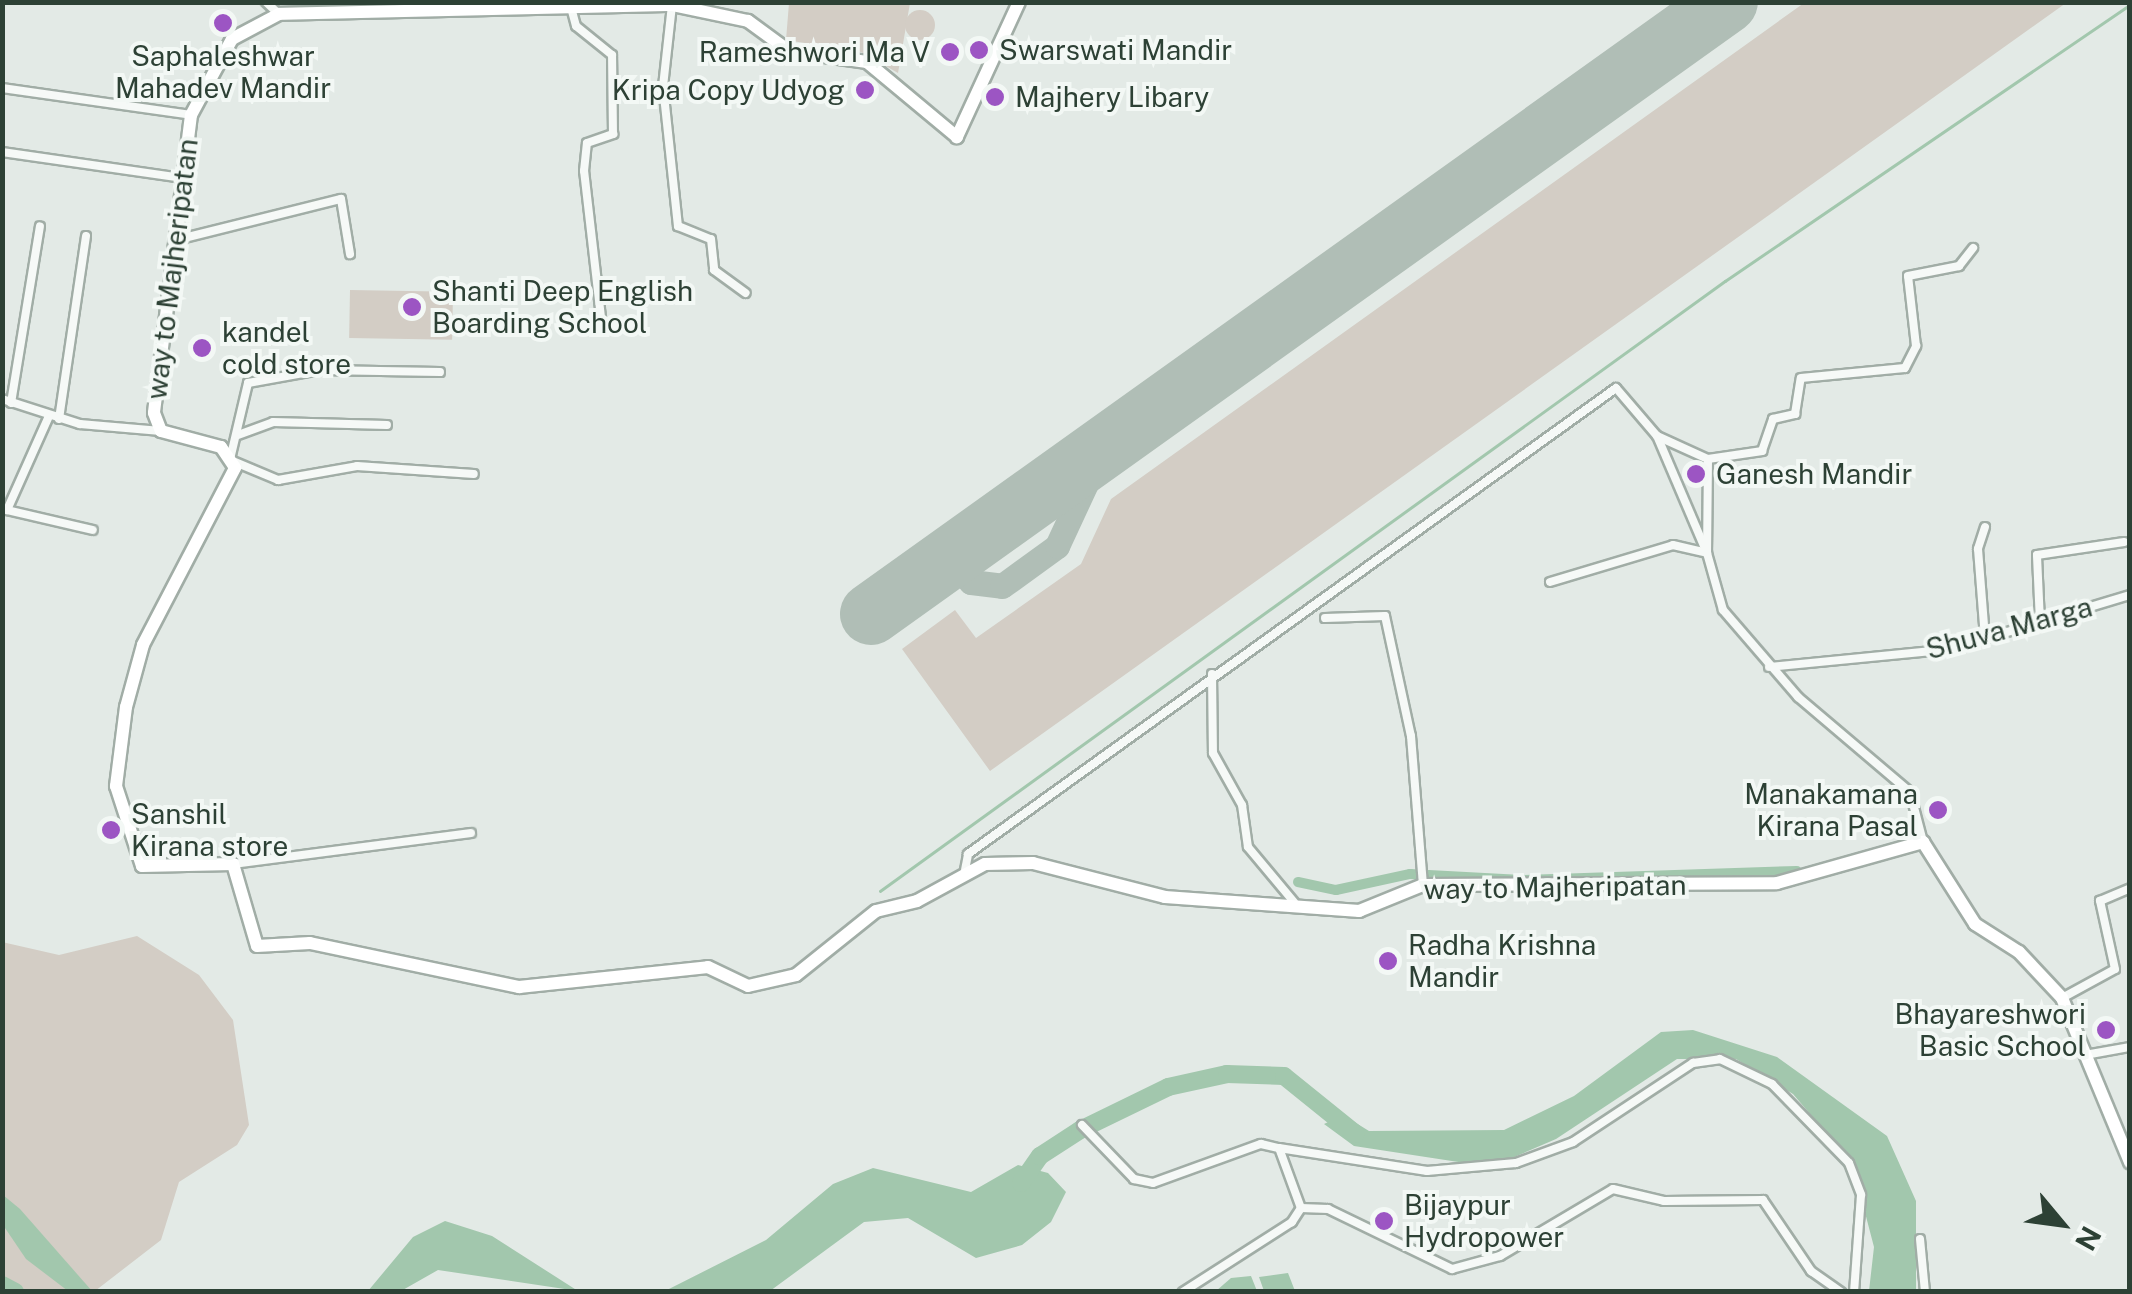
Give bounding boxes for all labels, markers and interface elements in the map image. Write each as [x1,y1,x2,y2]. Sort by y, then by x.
marker: Saphaleshwar Mahadev Mandir [212,12,234,34]
place label: Swarswati Mandir [999,33,1232,67]
place label: Rameshwori Ma V [698,35,930,69]
place label: Saphaleshwar Mahadev Mandir [115,39,331,105]
marker: Swarswati Mandir [968,39,990,61]
marker: Rameshwori Ma V [939,41,961,63]
place label: Kripa Copy Udyog [612,73,845,107]
marker: Kripa Copy Udyog [854,79,876,101]
place label: Majhery Libary [1015,80,1209,114]
marker: Majhery Libary [984,86,1006,108]
street label: way to Majheripatan [139,136,205,402]
place label: Shanti Deep English Boarding School [432,274,693,340]
marker: Shanti Deep English Boarding School [401,296,423,318]
place label: kandel cold store [222,315,351,381]
marker: kandel cold store [191,337,213,359]
place label: Ganesh Mandir [1716,457,1912,491]
marker: Ganesh Mandir [1685,463,1707,485]
street label: Shuva Marga [1922,590,2096,666]
place label: Manakamana Kirana Pasal [1744,777,1918,843]
place label: Sanshil Kirana store [131,797,288,863]
marker: Manakamana Kirana Pasal [1927,799,1949,821]
marker: Sanshil Kirana store [100,819,122,841]
street label: way to Majheripatan [1423,868,1687,906]
place label: Radha Krishna Mandir [1408,928,1596,994]
marker: Radha Krishna Mandir [1377,950,1399,972]
place label: Bhayareshwori Basic School [1894,997,2086,1063]
marker: Bhayareshwori Basic School [2095,1019,2117,1041]
north arrow [2012,1174,2112,1274]
place label: Bijaypur Hydropower [1404,1188,1564,1254]
marker: Bijaypur Hydropower [1373,1210,1395,1232]
text: N [2069,1221,2108,1256]

